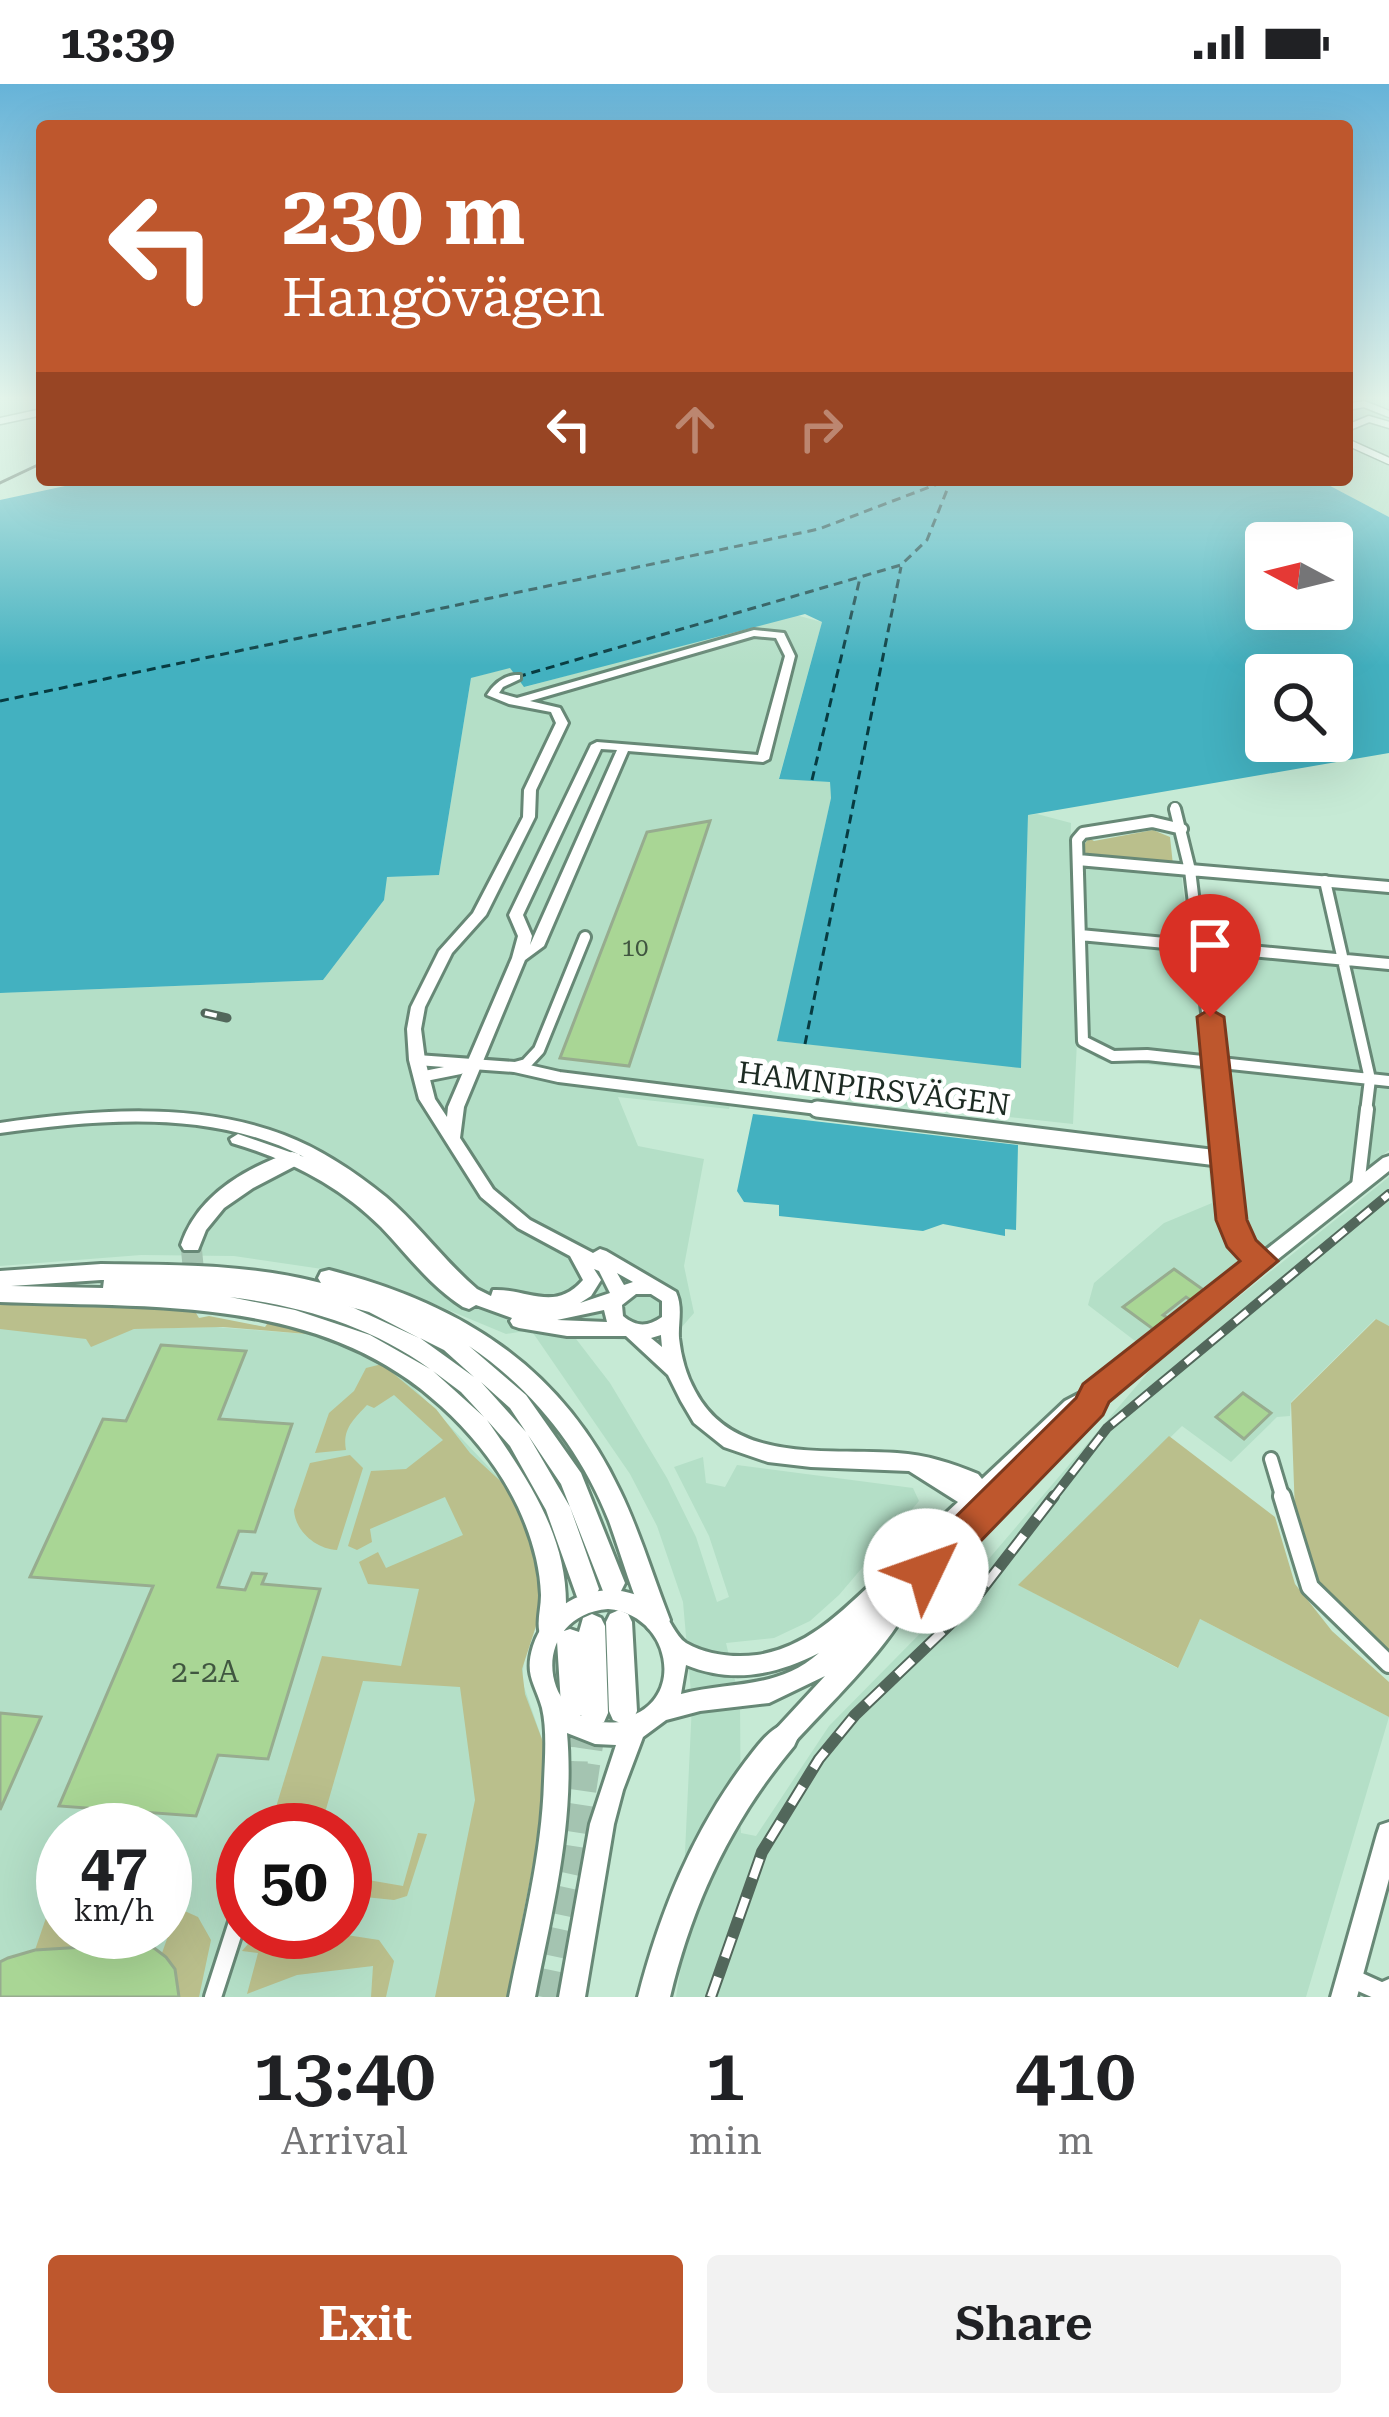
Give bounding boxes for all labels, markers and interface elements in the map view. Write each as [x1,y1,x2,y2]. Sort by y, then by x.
text: 13:39 [60,16,175,69]
text: 230 m [282,166,525,264]
icon: left [84,168,240,324]
text: Hangövägen [282,266,605,329]
icon: left [536,396,602,462]
icon: ahead [662,396,728,462]
icon: right [788,396,854,462]
north arrow [1245,522,1353,630]
map controls [1245,522,1353,762]
button: search [1245,654,1353,762]
pin [1159,894,1261,1017]
icon: arrive [1177,912,1243,978]
house number: 10 [622,934,648,962]
street label: HAMNPIRSVÄGEN [736,1054,1012,1123]
position arrow [863,1508,989,1634]
house number: 2-2A [171,1654,239,1689]
speed limit sign: 50 [216,1803,372,1959]
text: 47 [80,1830,148,1901]
text: km/h [74,1893,154,1928]
text: 13:40 [253,2033,436,2118]
text: 1 [705,2033,745,2118]
text: 410 [1015,2033,1136,2118]
text: Arrival [281,2118,408,2164]
text: min [689,2118,762,2164]
text: m [1058,2118,1093,2164]
button: Exit [48,2255,683,2393]
button: Share [707,2255,1341,2393]

